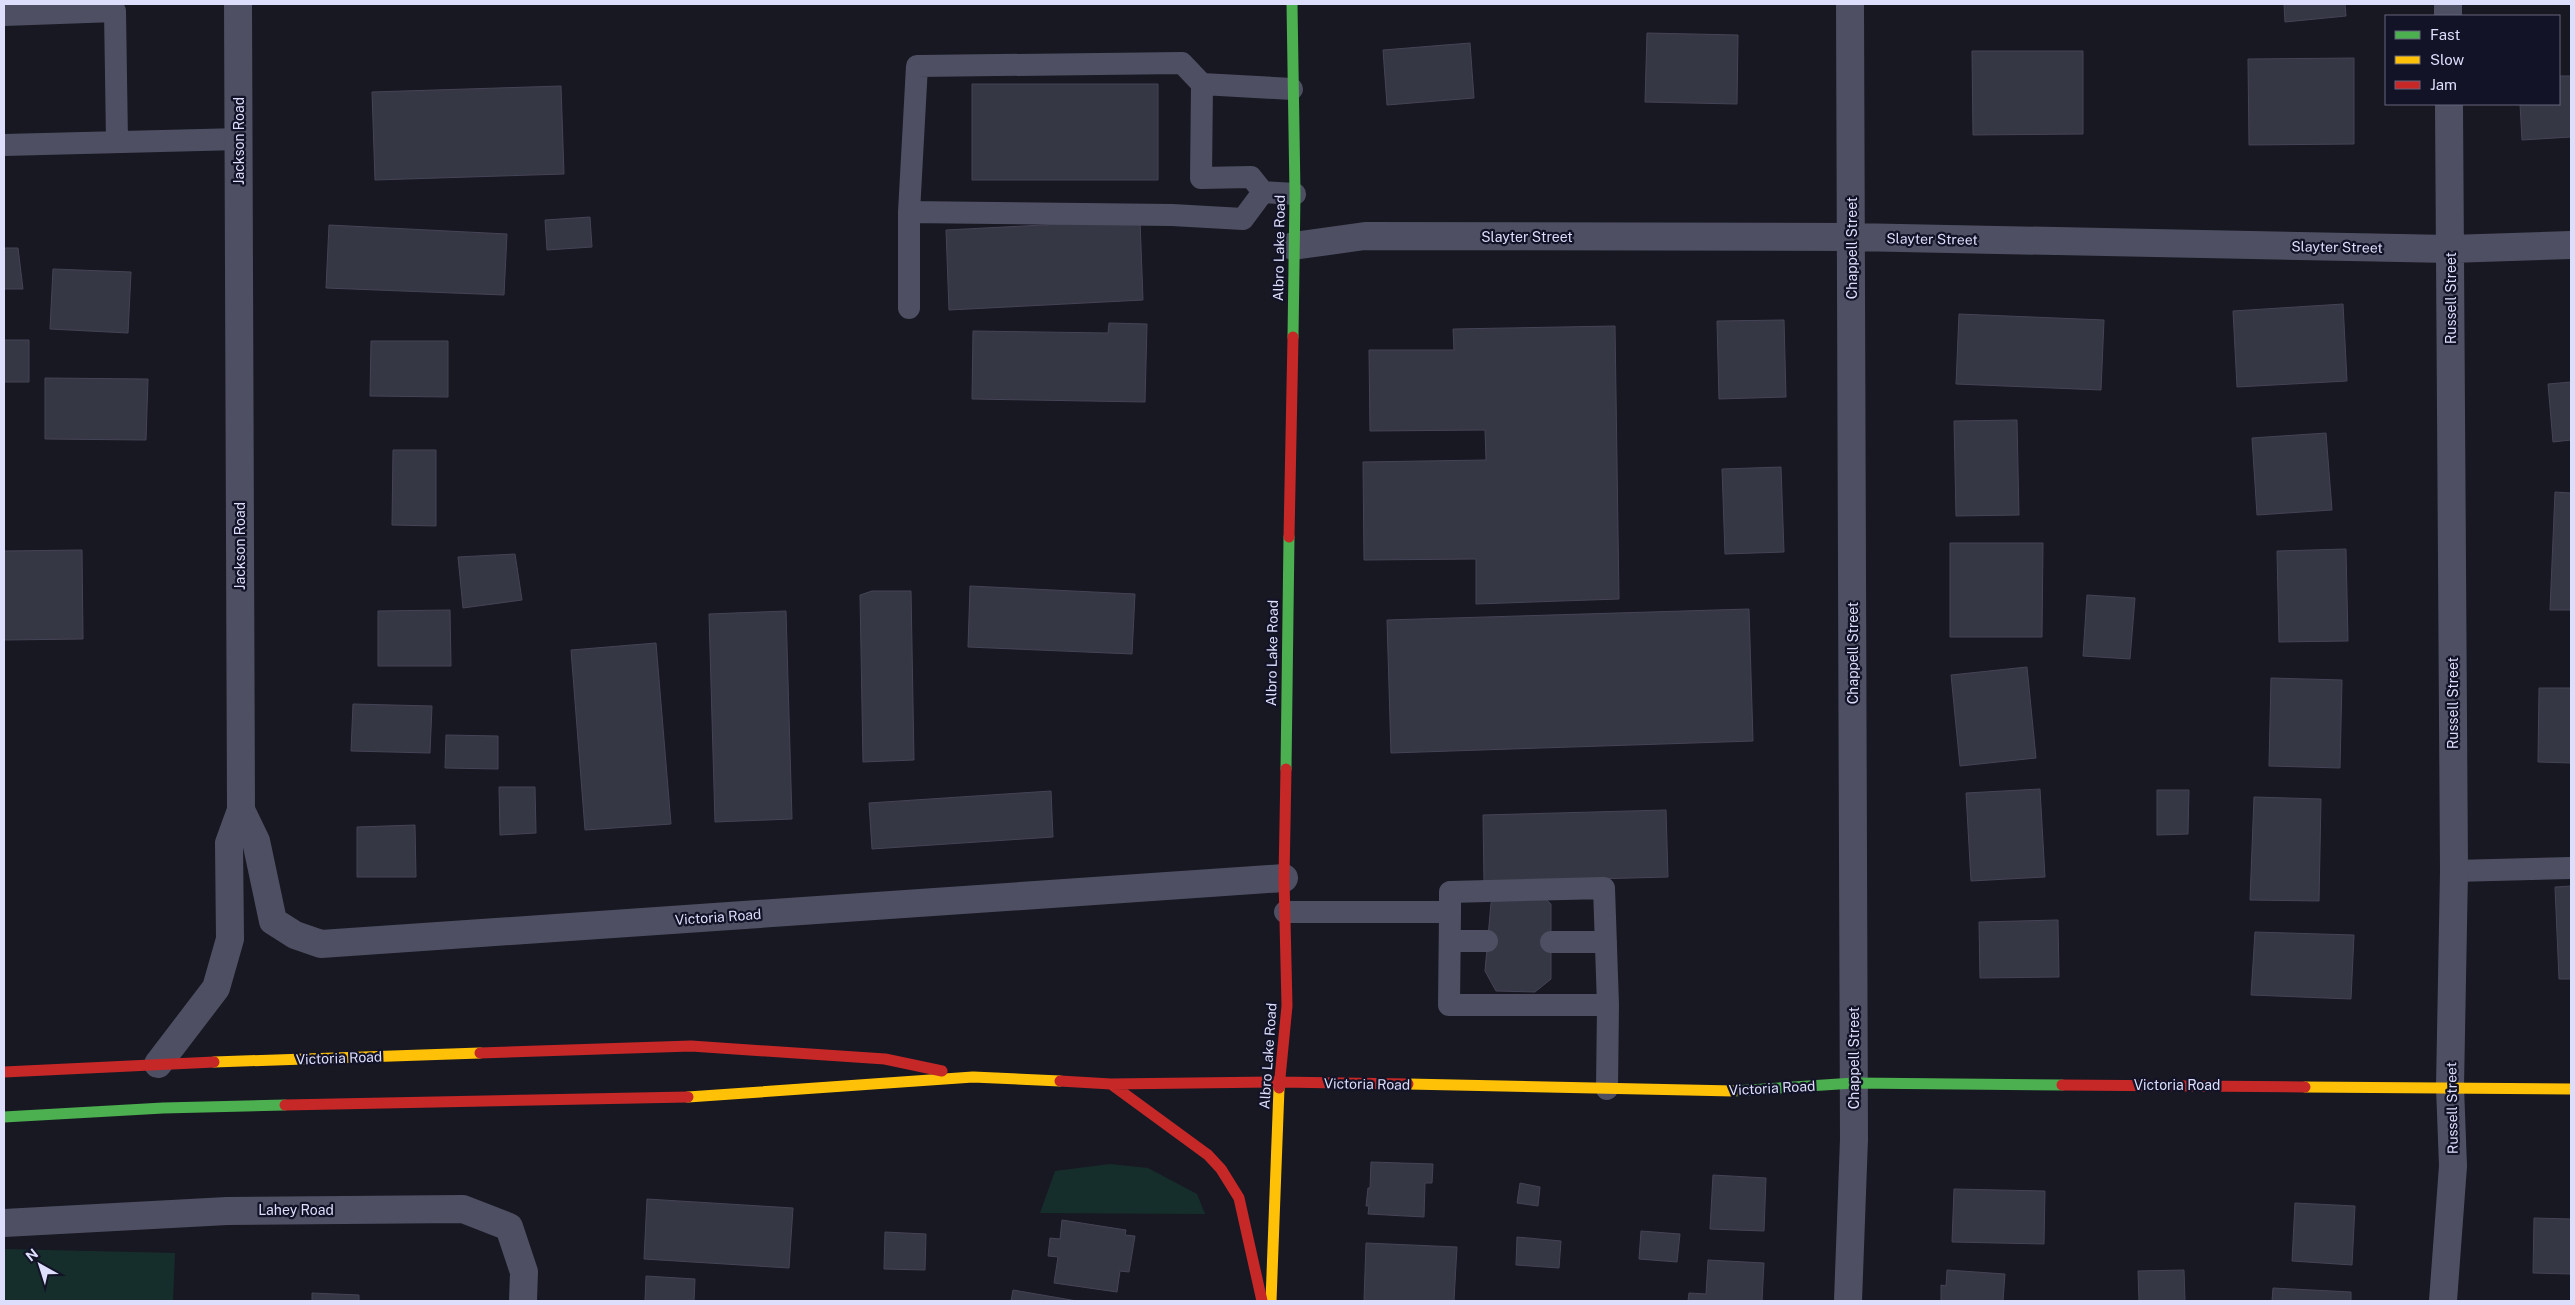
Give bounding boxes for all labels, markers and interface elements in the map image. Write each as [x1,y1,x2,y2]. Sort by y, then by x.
legend [2385,15,2560,105]
text: Fast [2430,26,2460,43]
text: Slow [2430,51,2465,68]
text: Jam [2430,76,2457,93]
street label: Jackson Road [231,97,247,185]
street label: Albro Lake Road [1270,195,1288,301]
street label: Chappell Street [1844,197,1860,299]
street label: Slayter Street [1481,229,1573,245]
street label: Slayter Street [1886,230,1978,248]
street label: Slayter Street [2291,238,2383,256]
street label: Russell Street [2443,252,2459,344]
street label: Jackson Road [232,502,248,590]
street label: Albro Lake Road [1263,600,1281,706]
street label: Chappell Street [1845,602,1861,704]
street label: Russell Street [2445,657,2461,749]
street label: Victoria Road [674,906,762,928]
street label: Albro Lake Road [1256,1002,1280,1110]
street label: Chappell Street [1846,1007,1862,1109]
street label: Victoria Road [295,1048,383,1068]
street label: Russell Street [2443,1062,2461,1154]
street label: Victoria Road [1324,1075,1410,1093]
street label: Victoria Road [2134,1077,2220,1093]
street label: Victoria Road [1728,1078,1816,1098]
street label: Lahey Road [258,1202,334,1218]
north arrow [15,1240,65,1290]
text: N [23,1245,41,1265]

